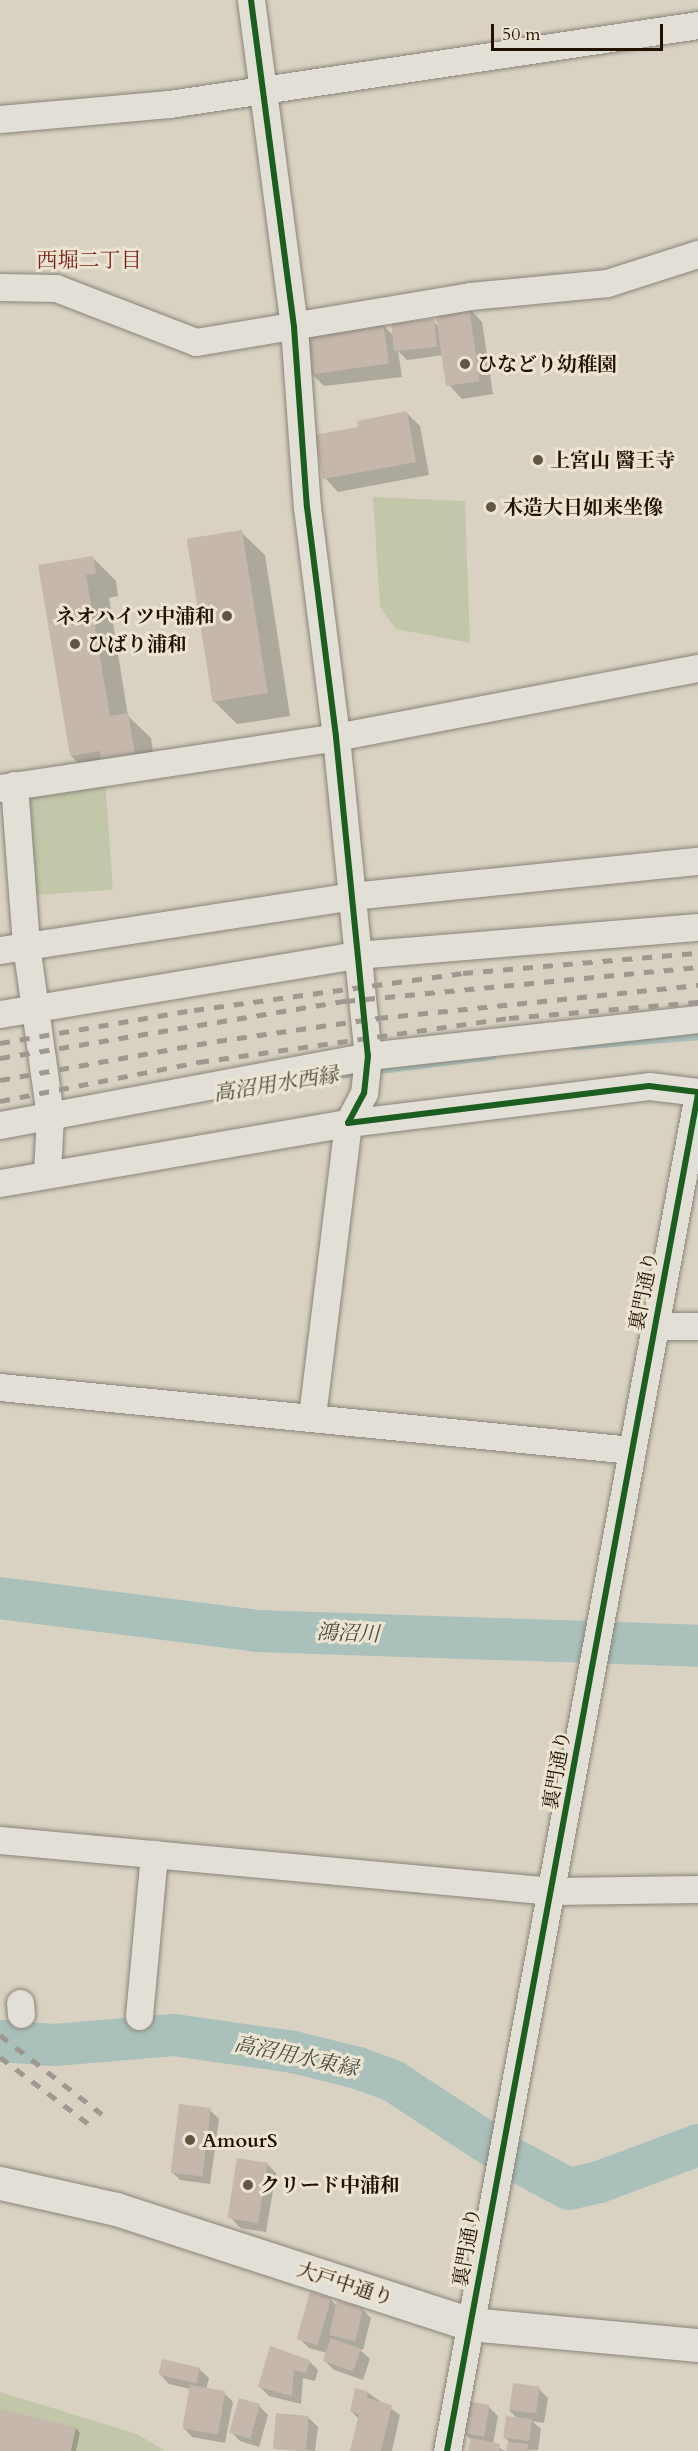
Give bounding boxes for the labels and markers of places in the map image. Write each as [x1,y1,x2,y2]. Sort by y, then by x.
place label: ひなどり幼稚園 [477,352,617,376]
marker: ひなどり幼稚園 [458,357,472,371]
place label: 上宮山 醫王寺 [550,448,675,472]
marker: 上宮山 醫王寺 [531,453,545,467]
place label: 木造大日如来坐像 [503,495,663,519]
marker: 木造大日如来坐像 [484,500,498,514]
place label: ネオハイツ中浦和 [55,604,215,628]
marker: ネオハイツ中浦和 [220,609,234,623]
place label: ひばり浦和 [87,632,187,656]
marker: ひばり浦和 [68,637,82,651]
place label: AmourS [202,2128,278,2152]
marker: AmourS [183,2133,197,2147]
place label: クリード中浦和 [260,2173,400,2197]
marker: クリード中浦和 [241,2178,255,2192]

